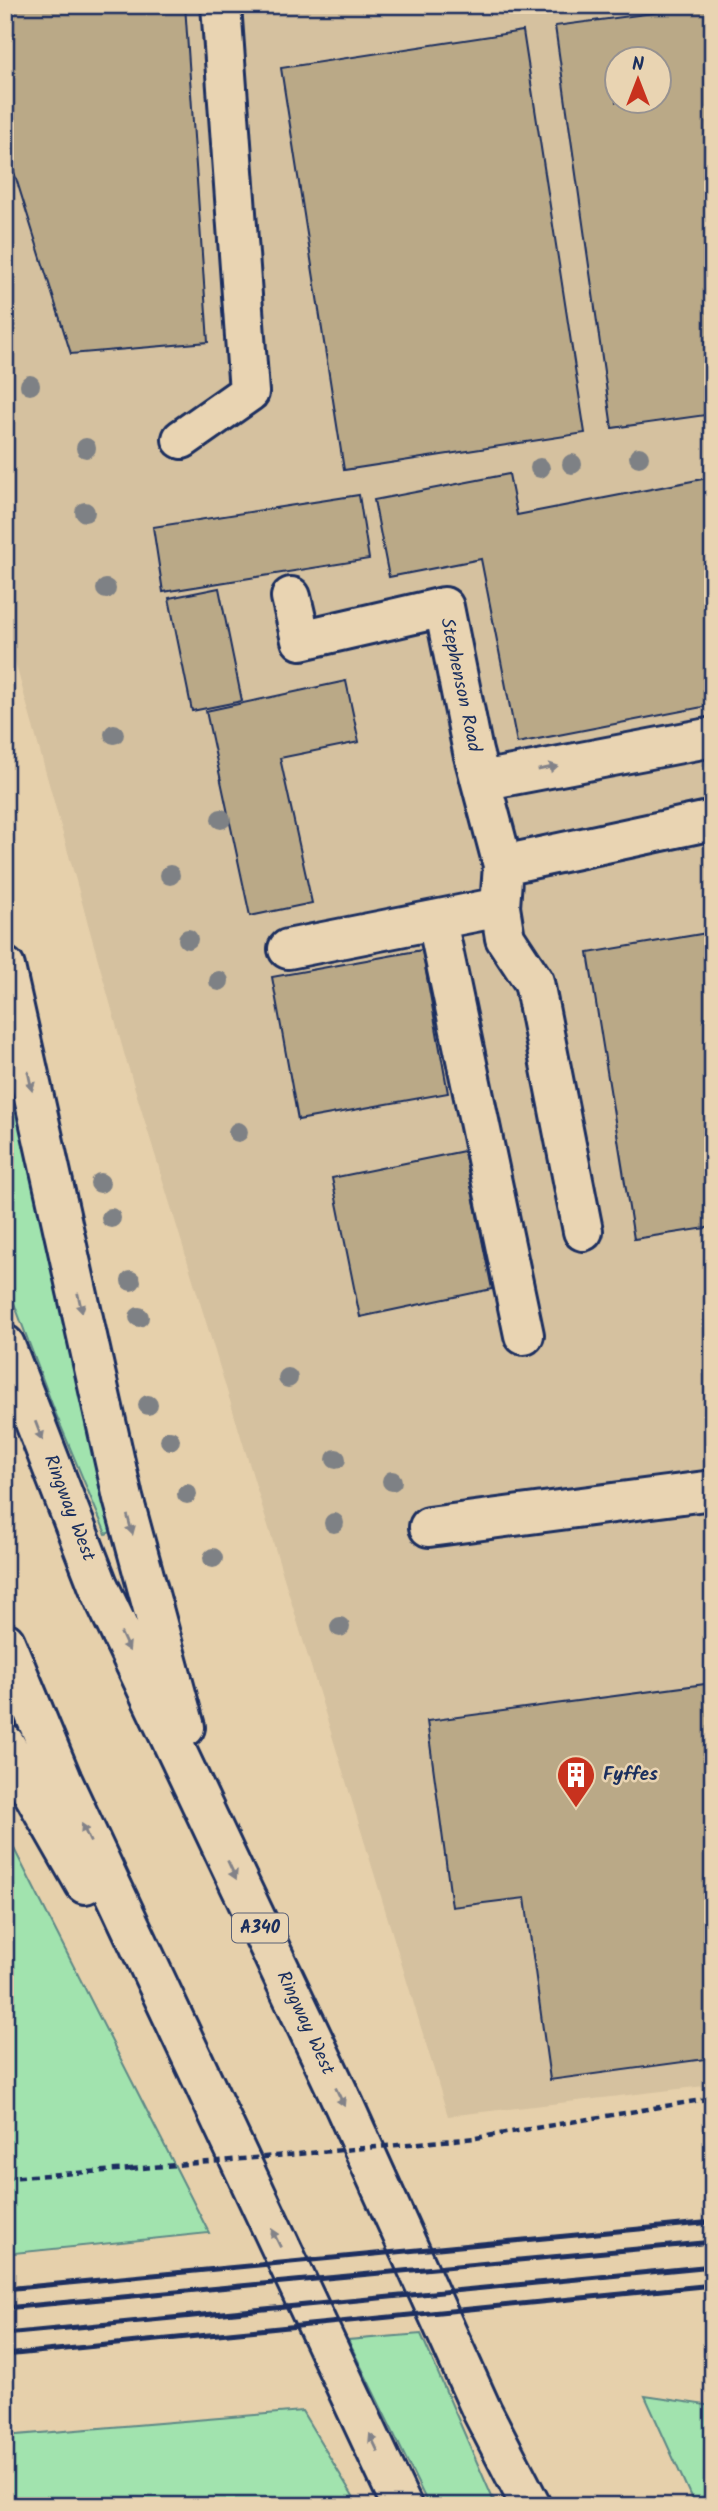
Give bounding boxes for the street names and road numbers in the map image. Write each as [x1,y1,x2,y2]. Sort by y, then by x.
street label: Stephenson Road [431,615,489,755]
street label: Ringway West [35,1450,103,1566]
road number: A340 [232,1914,288,1942]
street label: Ringway West [268,1966,343,2081]

